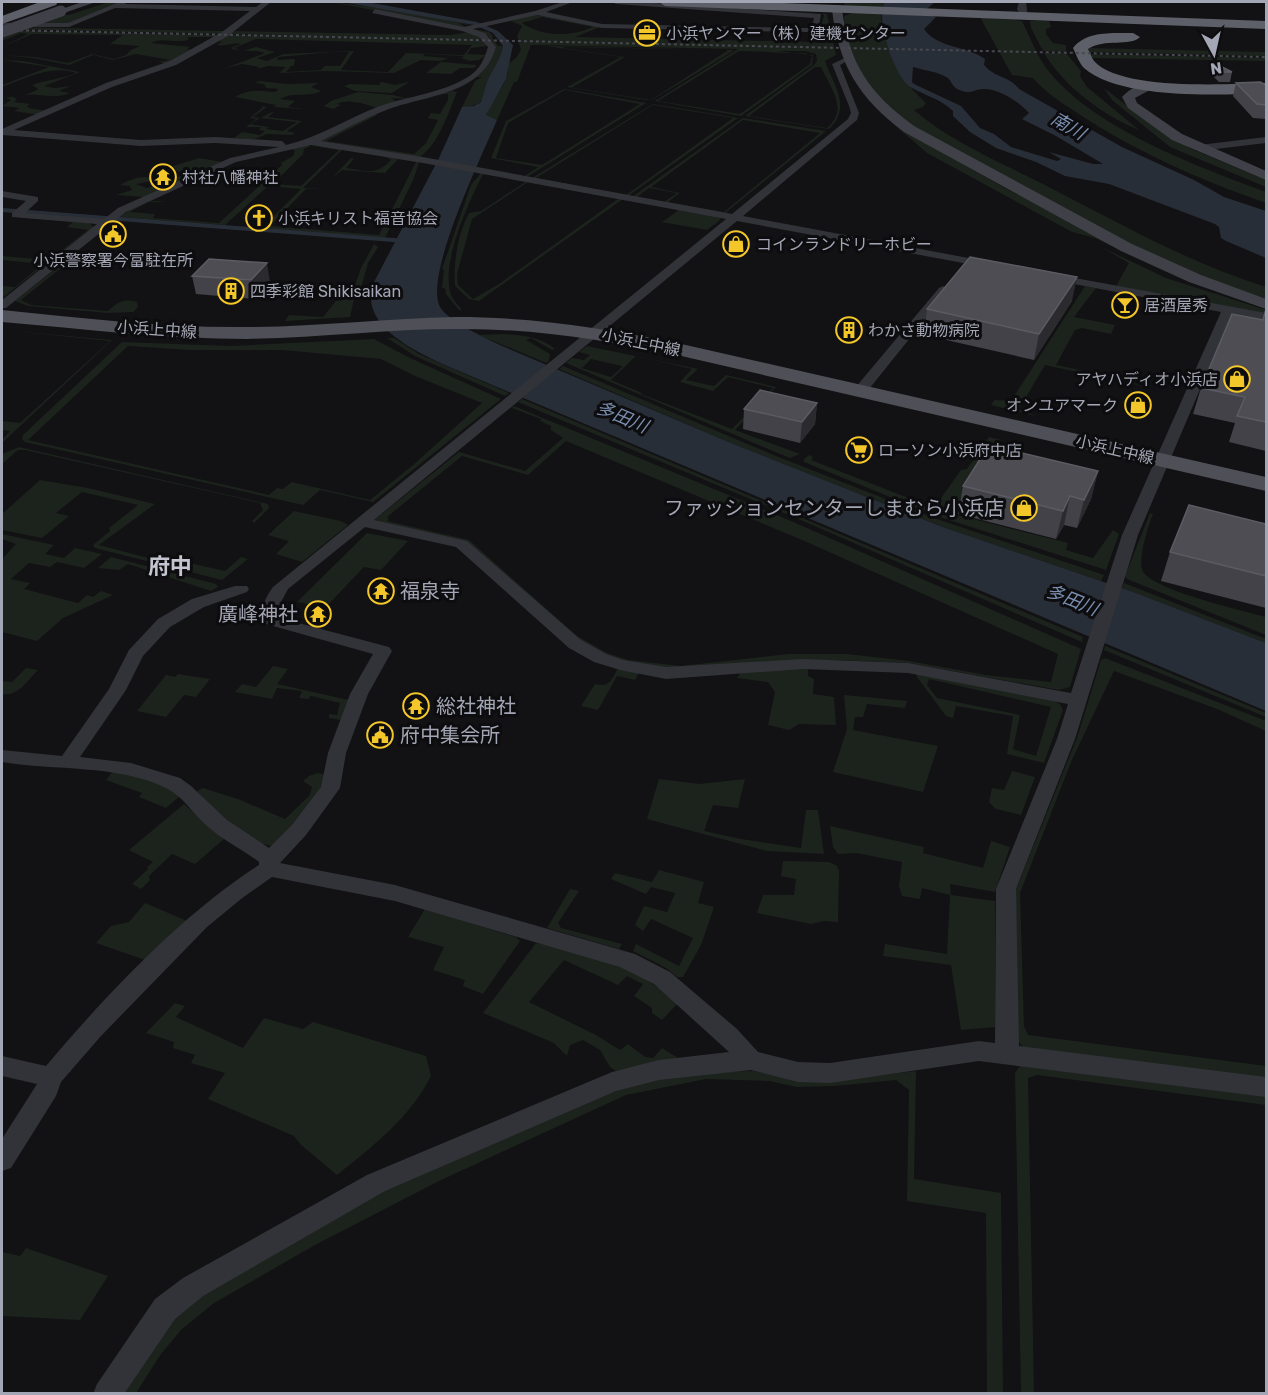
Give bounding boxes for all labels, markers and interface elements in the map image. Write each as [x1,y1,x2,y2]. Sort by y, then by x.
office icon: 小浜ヤンマー（株）建機センター [632,18,662,48]
place label: 小浜ヤンマー（株）建機センター [666,24,906,43]
north arrow [1184,24,1244,84]
text: N [1209,58,1223,79]
water label: 南川 [1047,107,1091,146]
temple icon: 村社八幡神社 [148,162,178,192]
place label: 村社八幡神社 [182,168,278,187]
church icon: 小浜キリスト福音協会 [244,203,274,233]
place label: 小浜キリスト福音協会 [278,209,438,228]
public building icon: 小浜警察署今富駐在所 [98,219,128,249]
shop icon: コインランドリーホビー [721,229,751,259]
place label: コインランドリーホビー [756,235,932,254]
place label: 小浜警察署今富駐在所 [33,251,193,270]
building icon: 四季彩館 Shikisaikan [216,276,246,306]
place label: 四季彩館 Shikisaikan [250,282,401,301]
bar icon: 居酒屋秀 [1110,290,1140,320]
place label: 居酒屋秀 [1144,296,1208,315]
building icon: わかさ動物病院 [834,315,864,345]
street label: 小浜上中線 [116,317,198,342]
place label: わかさ動物病院 [868,321,980,340]
street label: 小浜上中線 [600,325,682,360]
shop icon: アヤハディオ小浜店 [1222,364,1252,394]
place label: アヤハディオ小浜店 [1075,370,1218,389]
shop icon: オンユアマーク [1123,390,1153,420]
water label: 多田川 [593,396,653,438]
place label: オンユアマーク [1006,396,1118,415]
street label: 小浜上中線 [1074,431,1156,468]
supermarket icon: ローソン小浜府中店 [844,435,874,465]
place label: ローソン小浜府中店 [878,441,1022,460]
shop icon: ファッションセンターしまむら小浜店 [1009,493,1039,523]
place label: ファッションセンターしまむら小浜店 [664,496,1004,520]
district label: 府中 [148,553,192,580]
temple icon: 福泉寺 [366,576,396,606]
place label: 福泉寺 [400,579,460,603]
water label: 多田川 [1043,580,1103,621]
temple icon: 廣峰神社 [303,599,333,629]
place label: 廣峰神社 [218,602,298,626]
temple icon: 総社神社 [401,691,431,721]
place label: 総社神社 [436,694,516,718]
public building icon: 府中集会所 [365,720,395,750]
place label: 府中集会所 [400,723,500,747]

